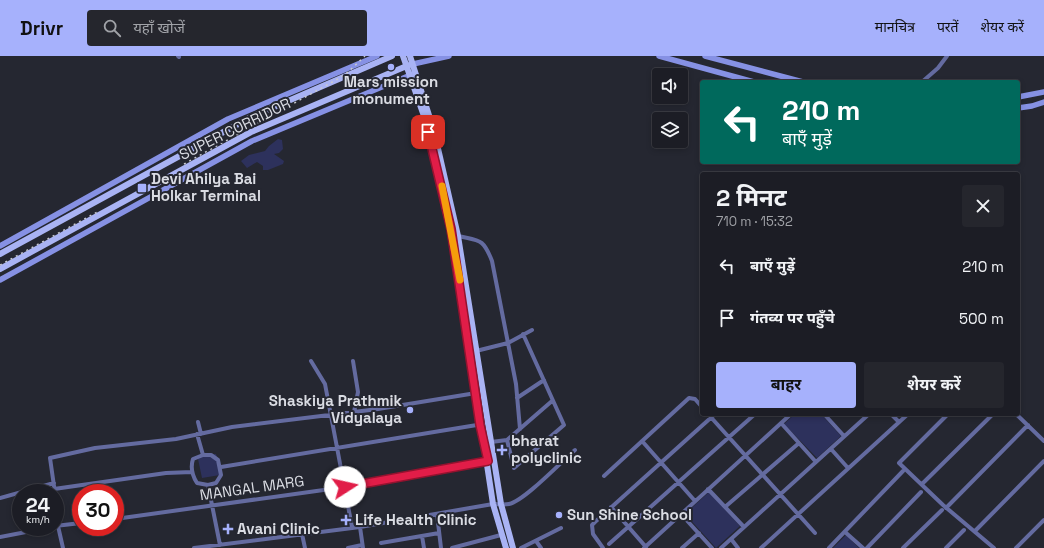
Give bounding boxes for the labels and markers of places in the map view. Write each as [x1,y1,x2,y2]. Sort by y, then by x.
marker: Mars mission monument [386,62,396,72]
place label: Mars mission monument [344,72,438,108]
pin [411,115,445,149]
place label: Devi Ahilya Bai Holkar Terminal [151,169,261,205]
marker: Devi Ahilya Bai Holkar Terminal [136,182,148,194]
place label: Shaskiya Prathmik Vidyalaya [269,391,403,427]
marker: Shaskiya Prathmik Vidyalaya [405,405,415,415]
place label: bharat polyclinic [511,431,582,467]
marker: bharat polyclinic [496,444,508,456]
place label: Sun Shine School [567,505,692,524]
place label: Life Health Clinic [355,510,477,529]
marker: Sun Shine School [554,510,564,520]
marker: Life Health Clinic [340,514,352,526]
place label: Avani Clinic [237,519,320,538]
marker: Avani Clinic [222,523,234,535]

